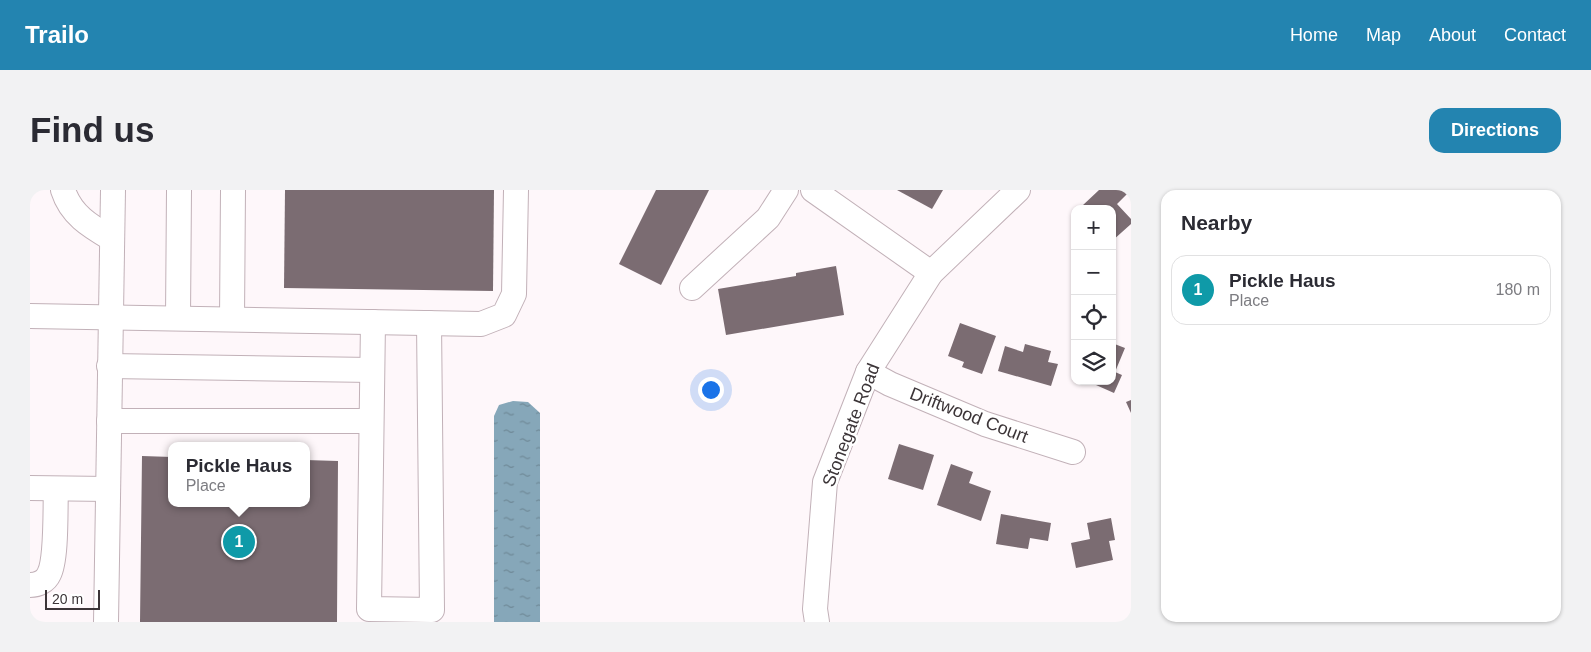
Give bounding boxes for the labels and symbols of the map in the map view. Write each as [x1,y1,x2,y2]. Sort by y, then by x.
street label: Stonegate Road [818,361,884,489]
your location [698,377,724,403]
street label: Driftwood Court [907,383,1031,447]
pin: 1 [223,523,255,561]
scale bar [45,587,100,610]

